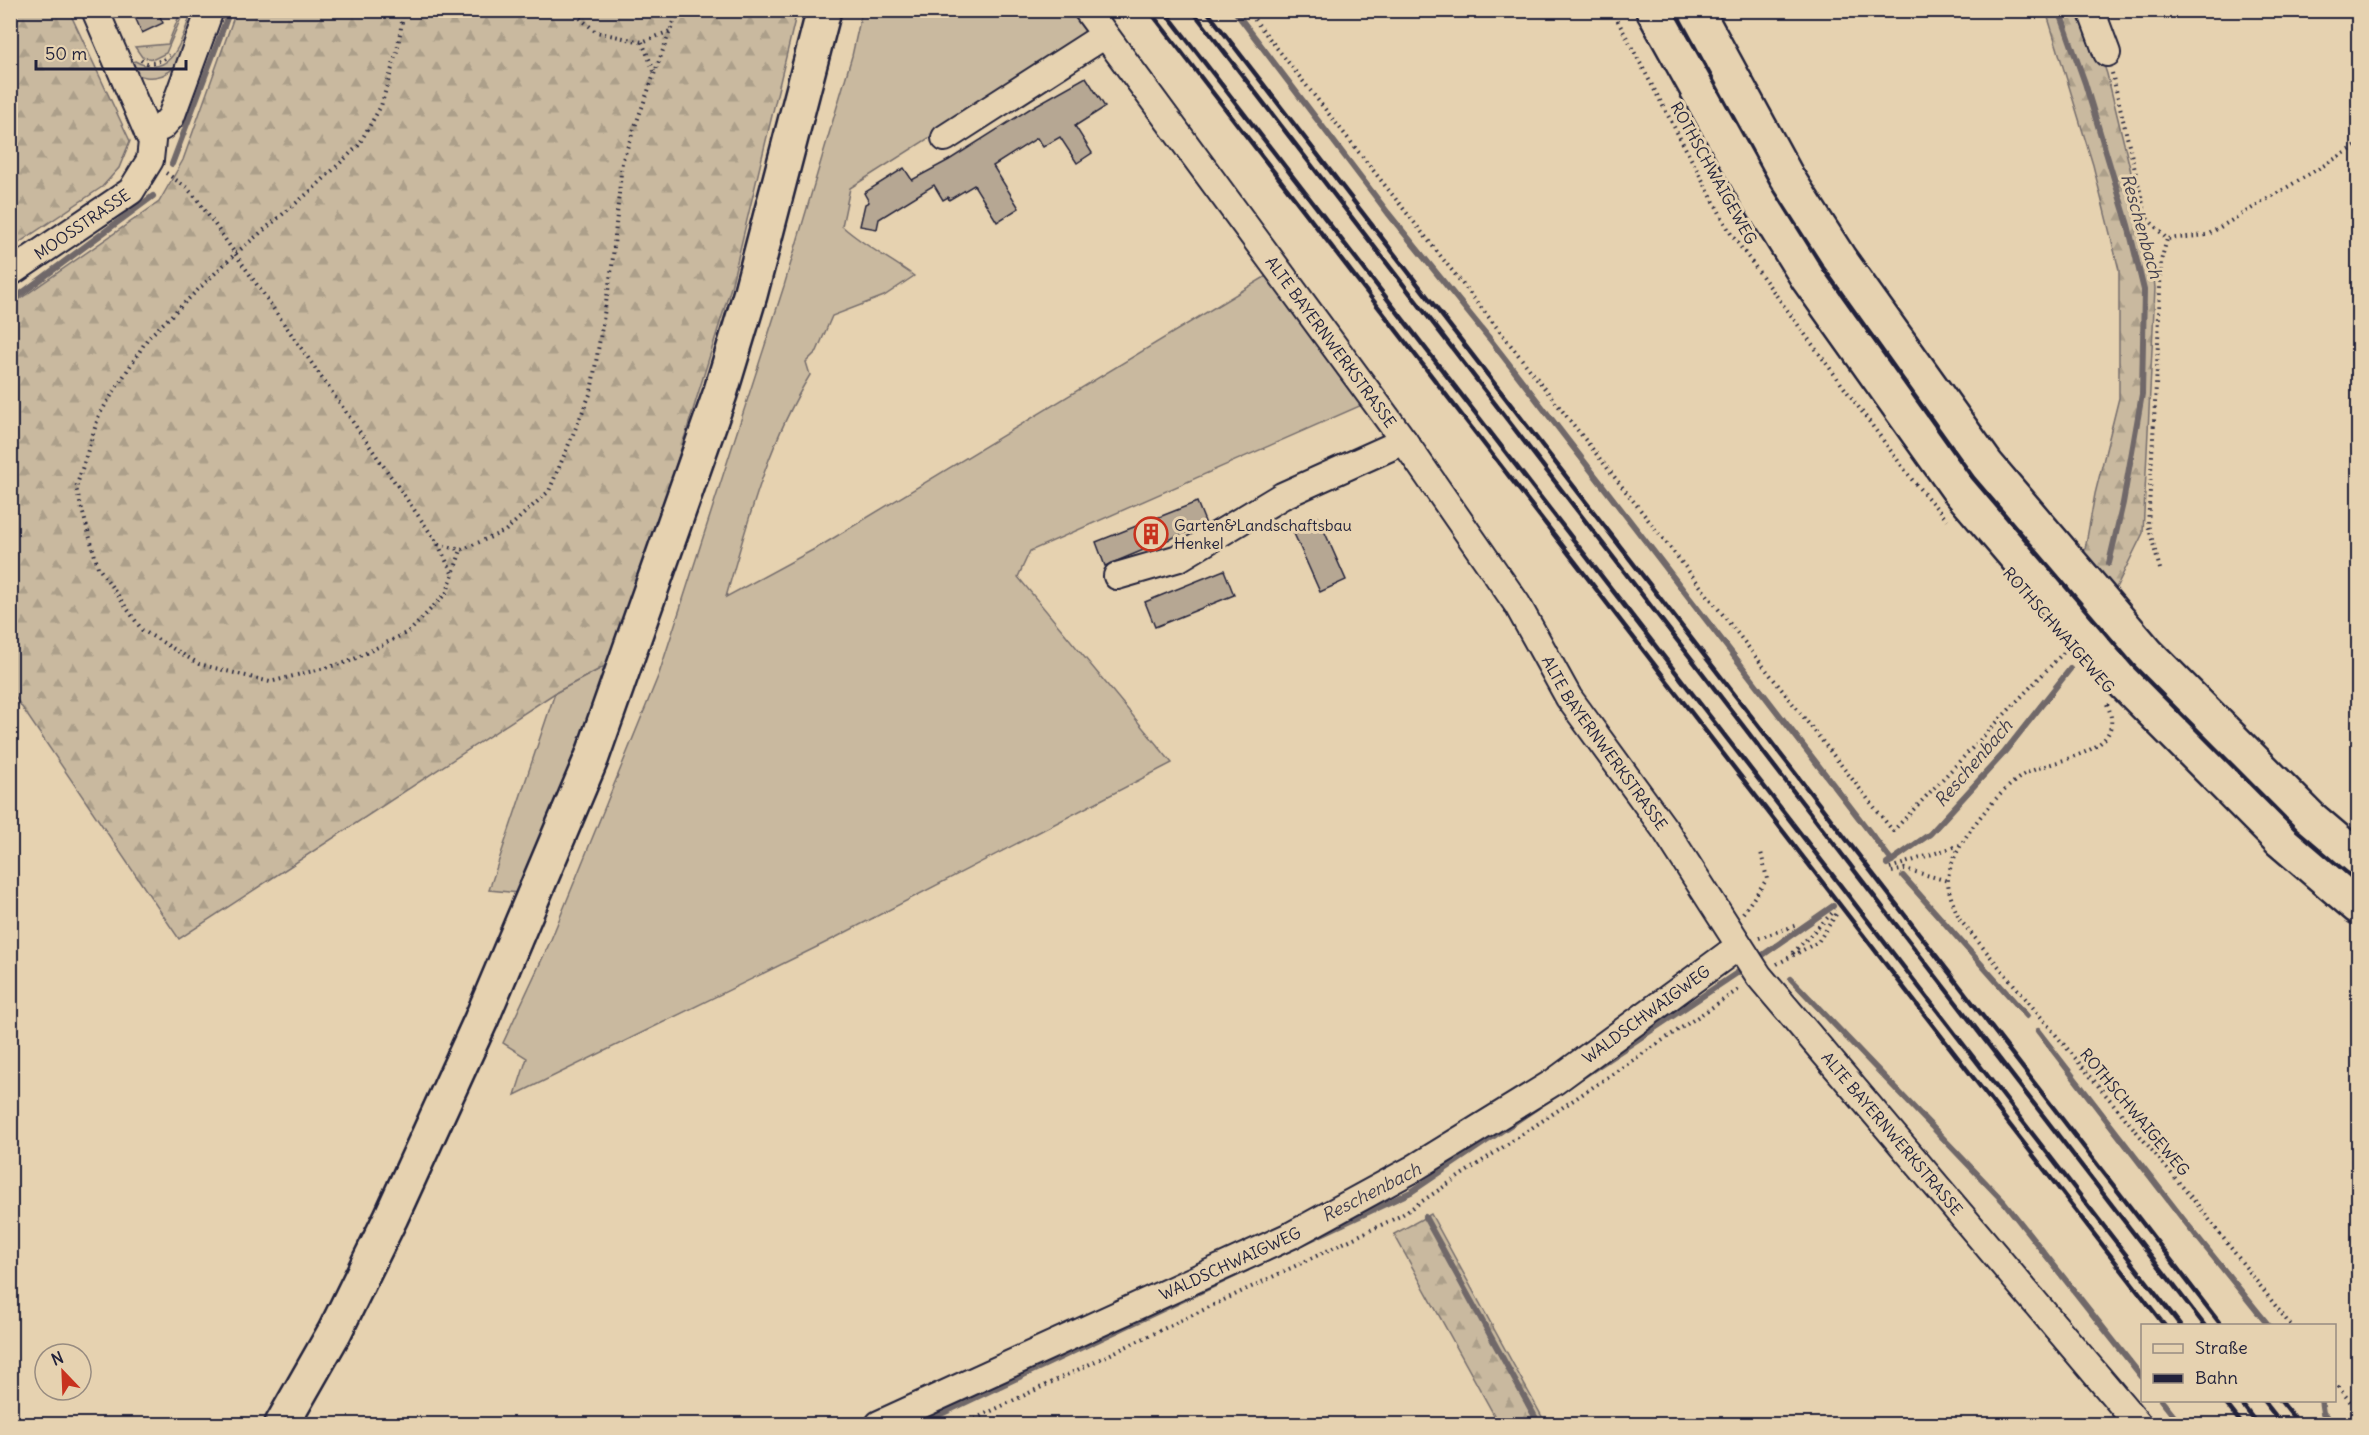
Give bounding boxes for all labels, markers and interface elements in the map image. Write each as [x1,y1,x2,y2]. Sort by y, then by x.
scale bar [36,33,186,71]
text: 50 m [45,42,87,65]
street label: ROTHSCHWAIGEWEG [1666,98,1762,248]
water label: Reschenbach [2116,171,2168,282]
street label: MOOSSTRASSE [30,185,134,264]
street label: ALTE BAYERNWERKSTRASSE [1262,252,1401,431]
place label: Garten&Landschaftsbau Henkel [1174,515,1352,553]
building icon: Garten&Landschaftsbau Henkel [1133,516,1169,552]
street label: ROTHSCHWAIGEWEG [1999,563,2119,697]
street label: ALTE BAYERNWERKSTRASSE [1538,652,1672,834]
water label: Reschenbach [1929,714,2018,811]
street label: WALDSCHWAIGWEG [1578,961,1714,1068]
street label: ROTHSCHWAIGEWEG [2076,1044,2194,1180]
street label: ALTE BAYERNWERKSTRASSE [1818,1048,1967,1219]
water label: Reschenbach [1318,1157,1425,1227]
street label: WALDSCHWAIGWEG [1156,1222,1304,1304]
legend [2141,1324,2336,1402]
text: Straße [2195,1336,2248,1359]
north arrow [33,1342,93,1402]
text: N [48,1347,66,1370]
text: Bahn [2195,1366,2238,1389]

